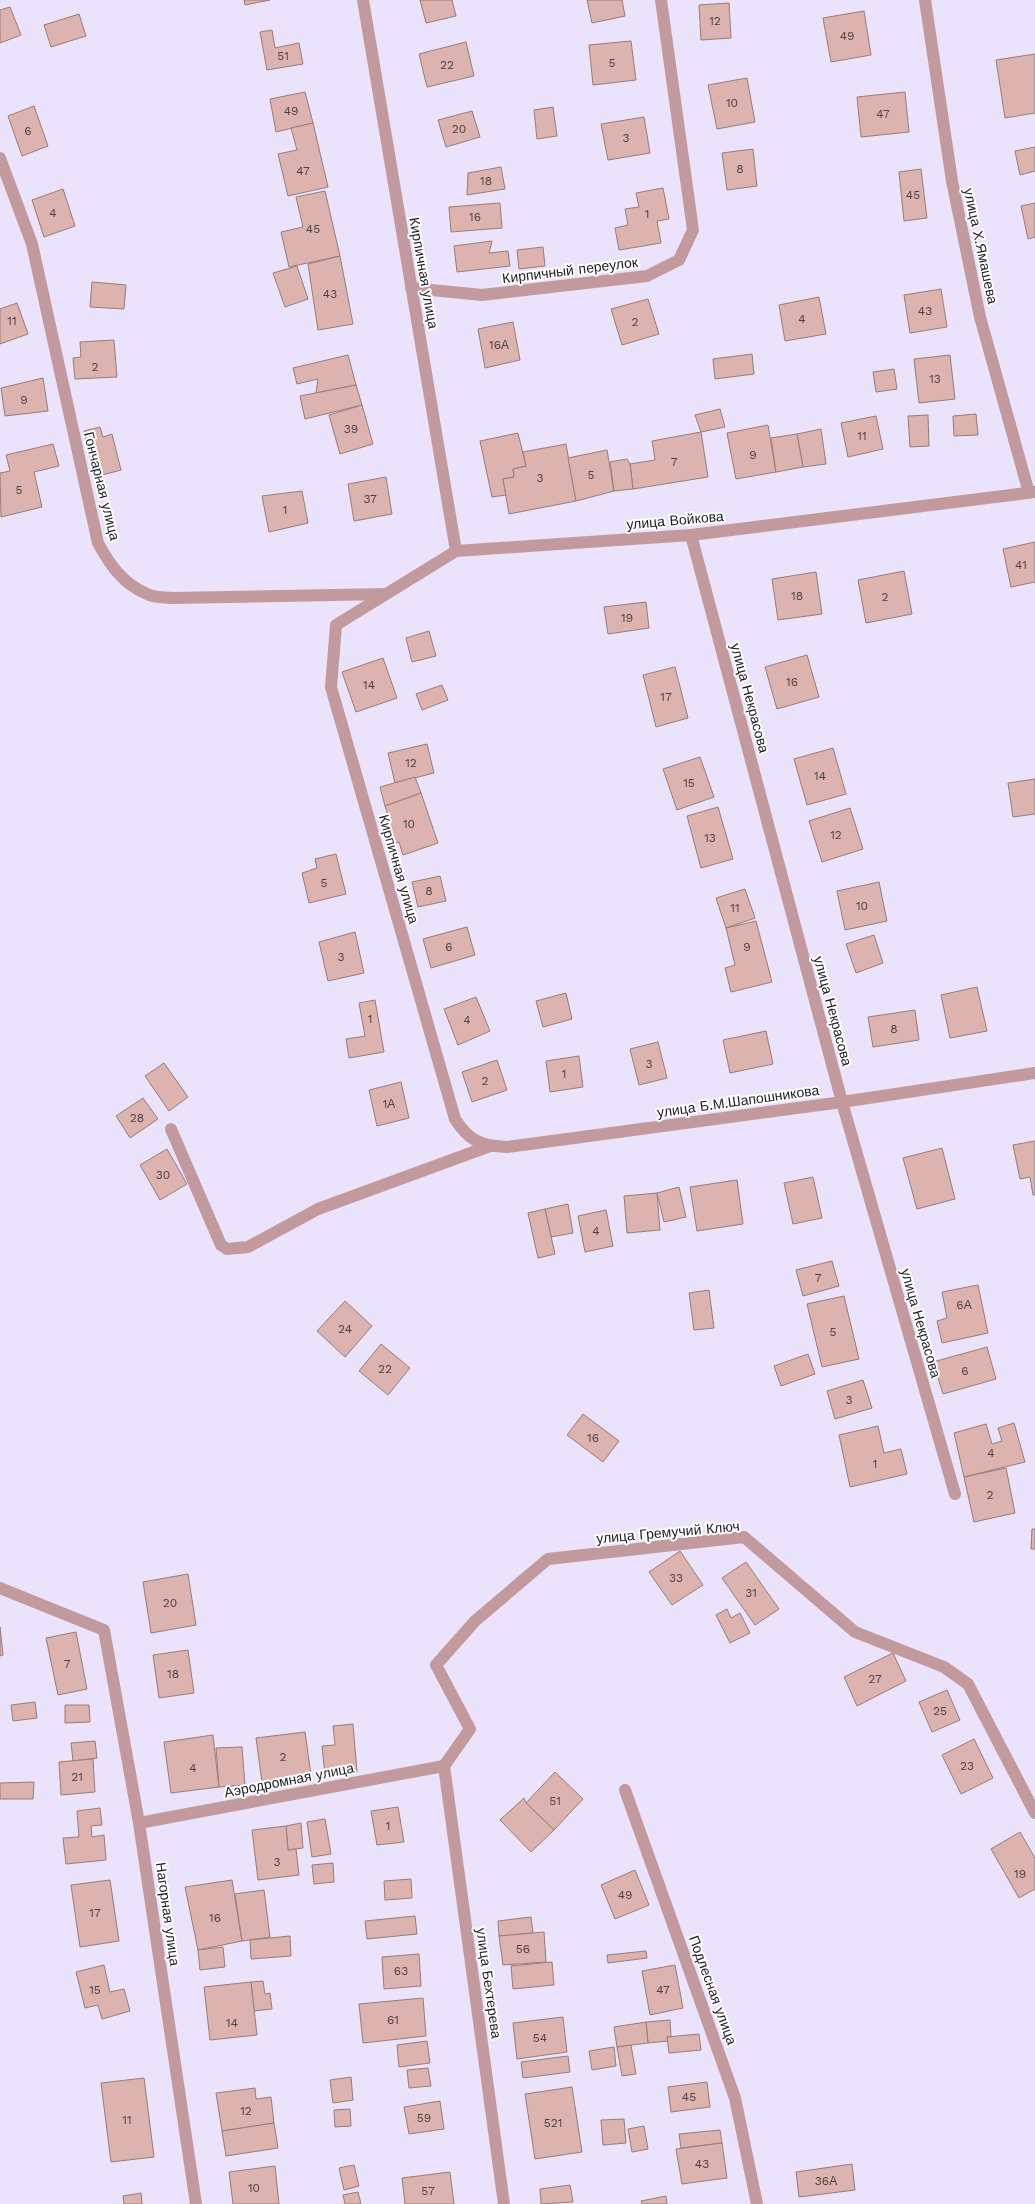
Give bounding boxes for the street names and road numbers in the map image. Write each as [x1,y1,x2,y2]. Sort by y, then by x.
street label: улица Х.Ямашева [961,187,1001,306]
street label: Кирпичная улица [406,216,442,330]
street label: Кирпичный переулок [501,254,640,286]
street label: Гончарная улица [81,430,123,542]
street label: улица Войкова [626,508,724,532]
street label: улица Некрасова [728,641,772,755]
street label: Кирпичная улица [376,813,422,926]
street label: улица Некрасова [811,954,855,1068]
street label: улица Б.М.Шапошникова [656,1082,820,1120]
street label: улица Некрасова [898,1267,944,1380]
street label: улица Гремучий Ключ [596,1518,740,1546]
street label: Аэродромная улица [223,1760,355,1800]
street label: Нагорная улица [153,1861,183,1967]
street label: улица Бехтерева [473,1927,505,2040]
street label: Подлесная улица [686,1933,740,2047]

